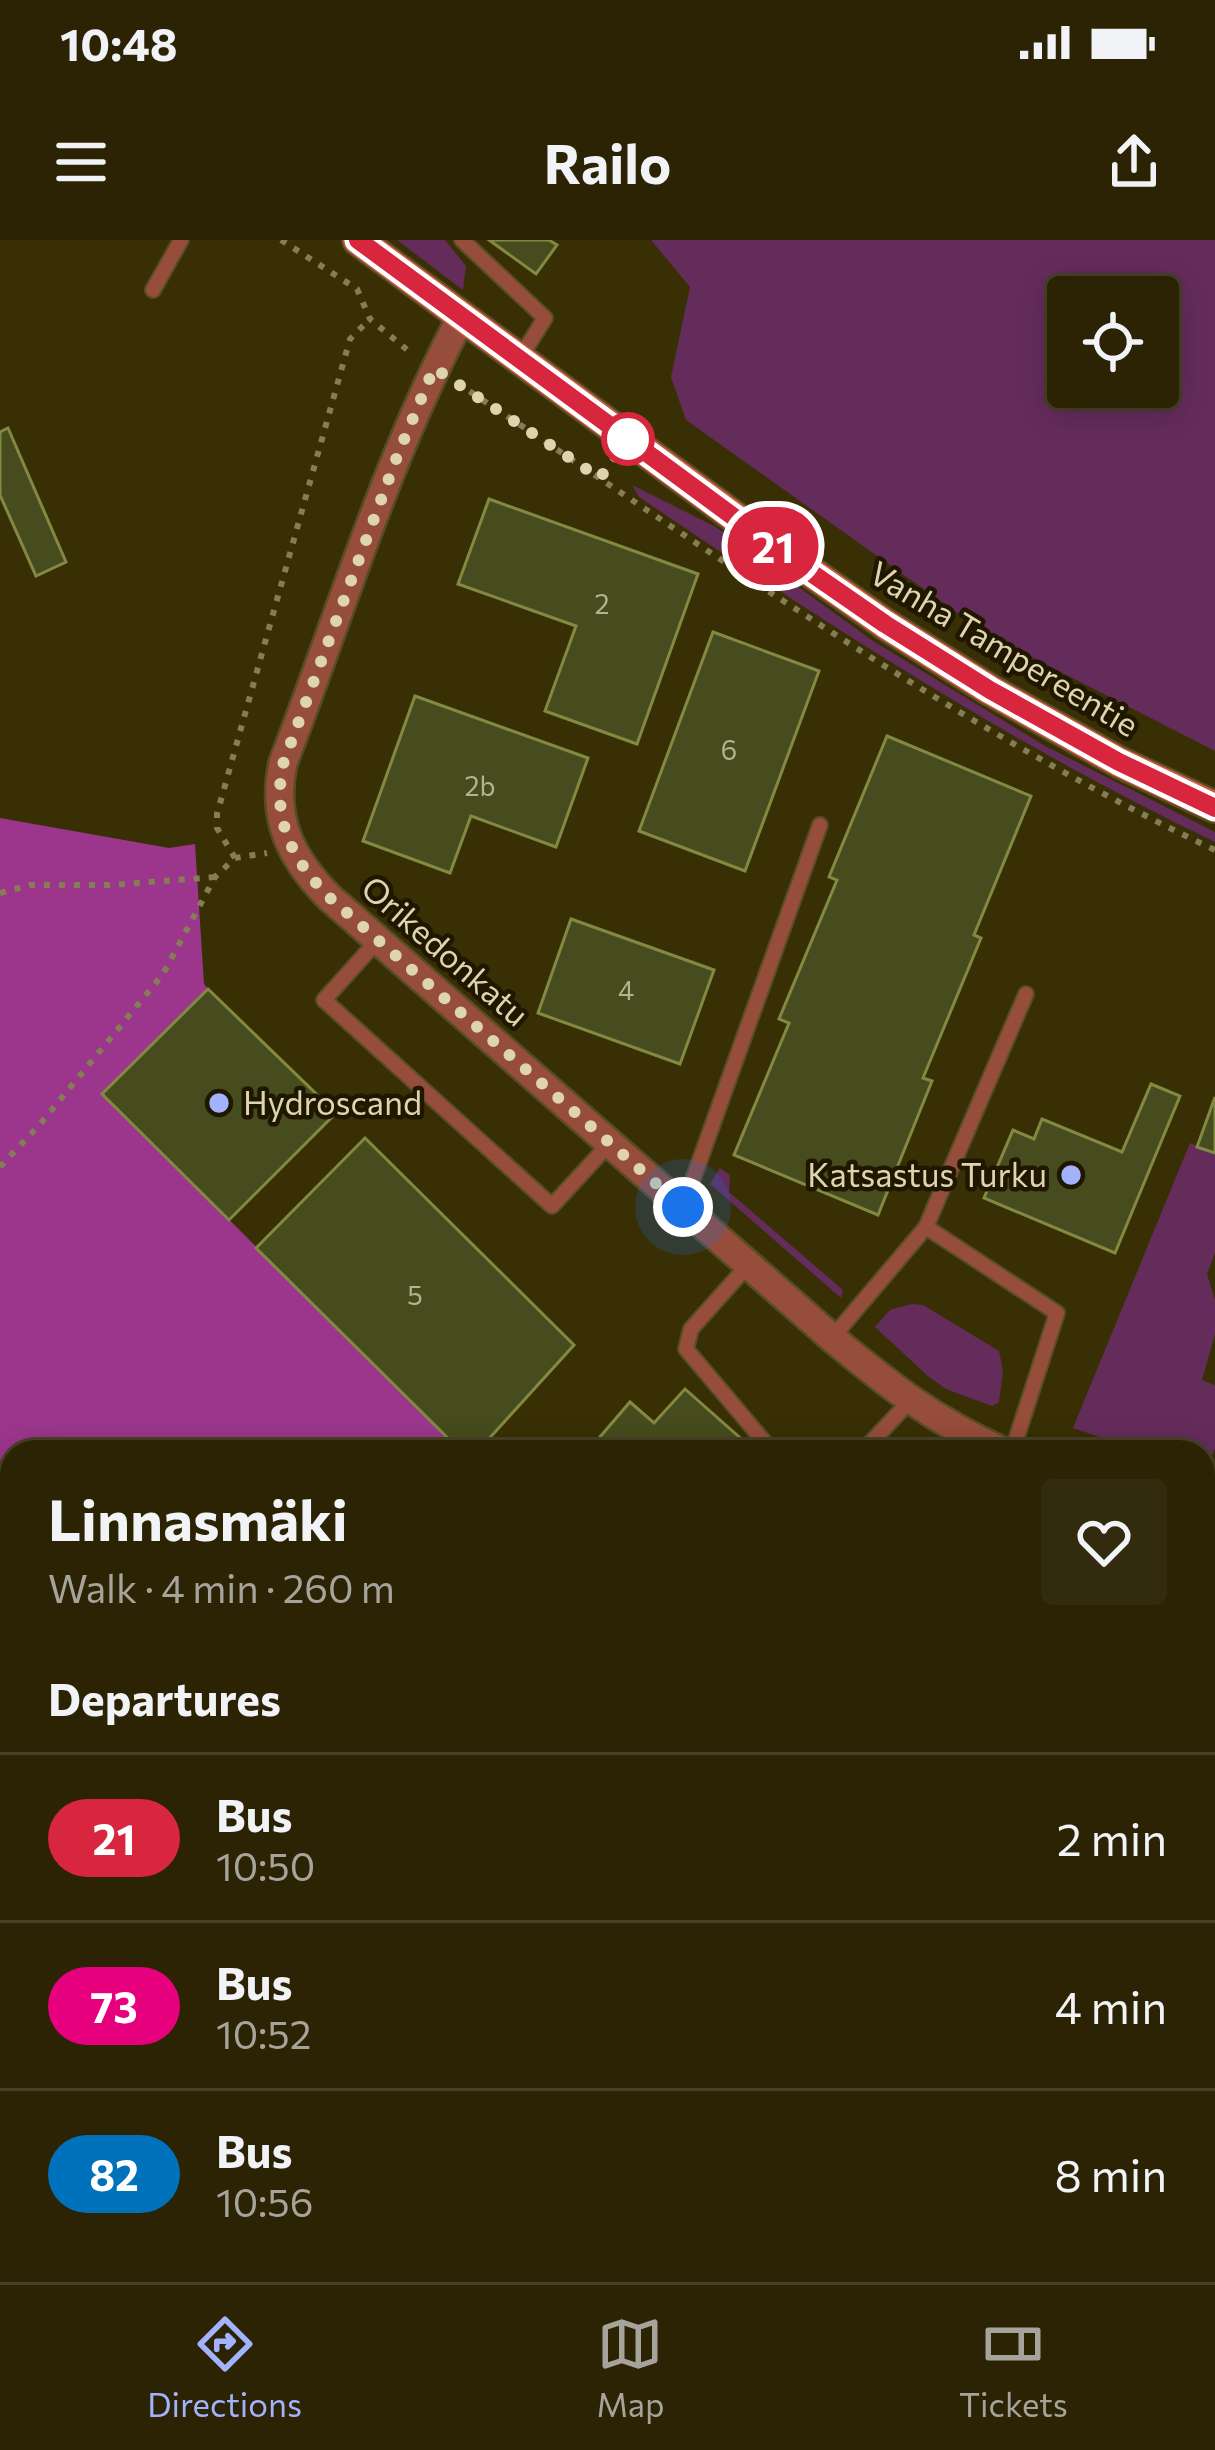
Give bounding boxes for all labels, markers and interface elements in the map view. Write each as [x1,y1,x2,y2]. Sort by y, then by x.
text: 10:48 [60,15,178,70]
icon: menu [48,129,114,195]
text: Railo [544,129,671,195]
icon: share [1101,129,1167,195]
map controls [1047,276,1179,408]
button: locate [1047,276,1179,408]
unlabelled marker [603,414,653,464]
line badge: 21 [719,507,827,585]
text: 21 [752,520,794,572]
street label: Vanha Tampereentie [863,551,1147,744]
house number: 2 [595,587,609,620]
house number: 6 [721,733,737,766]
house number: 2b [465,769,495,802]
street label: Orikedonkatu [354,866,538,1034]
house number: 4 [618,973,634,1006]
place label: Hydroscand [243,1081,422,1122]
marker: Hydroscand [206,1090,232,1116]
place label: Katsastus Turku [807,1153,1047,1194]
marker: Katsastus Turku [1058,1162,1084,1188]
your location [653,1177,713,1237]
house number: 5 [407,1278,423,1311]
button: heart [1041,1479,1167,1605]
text: Linnasmäki [48,1483,348,1553]
text: Walk · 4 min · 260 m [48,1563,395,1611]
text: Departures [48,1670,281,1725]
text: Bus [216,1786,292,1841]
text: 2 min [1057,1810,1167,1865]
text: 21 [93,1812,135,1864]
text: 10:50 [216,1841,315,1889]
text: Bus [216,1954,292,2009]
text: 4 min [1055,1978,1167,2033]
text: 73 [90,1980,138,2032]
text: 10:52 [216,2009,311,2057]
text: Bus [216,2122,292,2177]
text: 8 min [1054,2146,1167,2201]
text: 82 [89,2148,139,2200]
text: 10:56 [216,2177,313,2225]
tab: Directions [147,2311,302,2424]
tab: Map [596,2311,665,2424]
tab: Tickets [959,2311,1068,2424]

